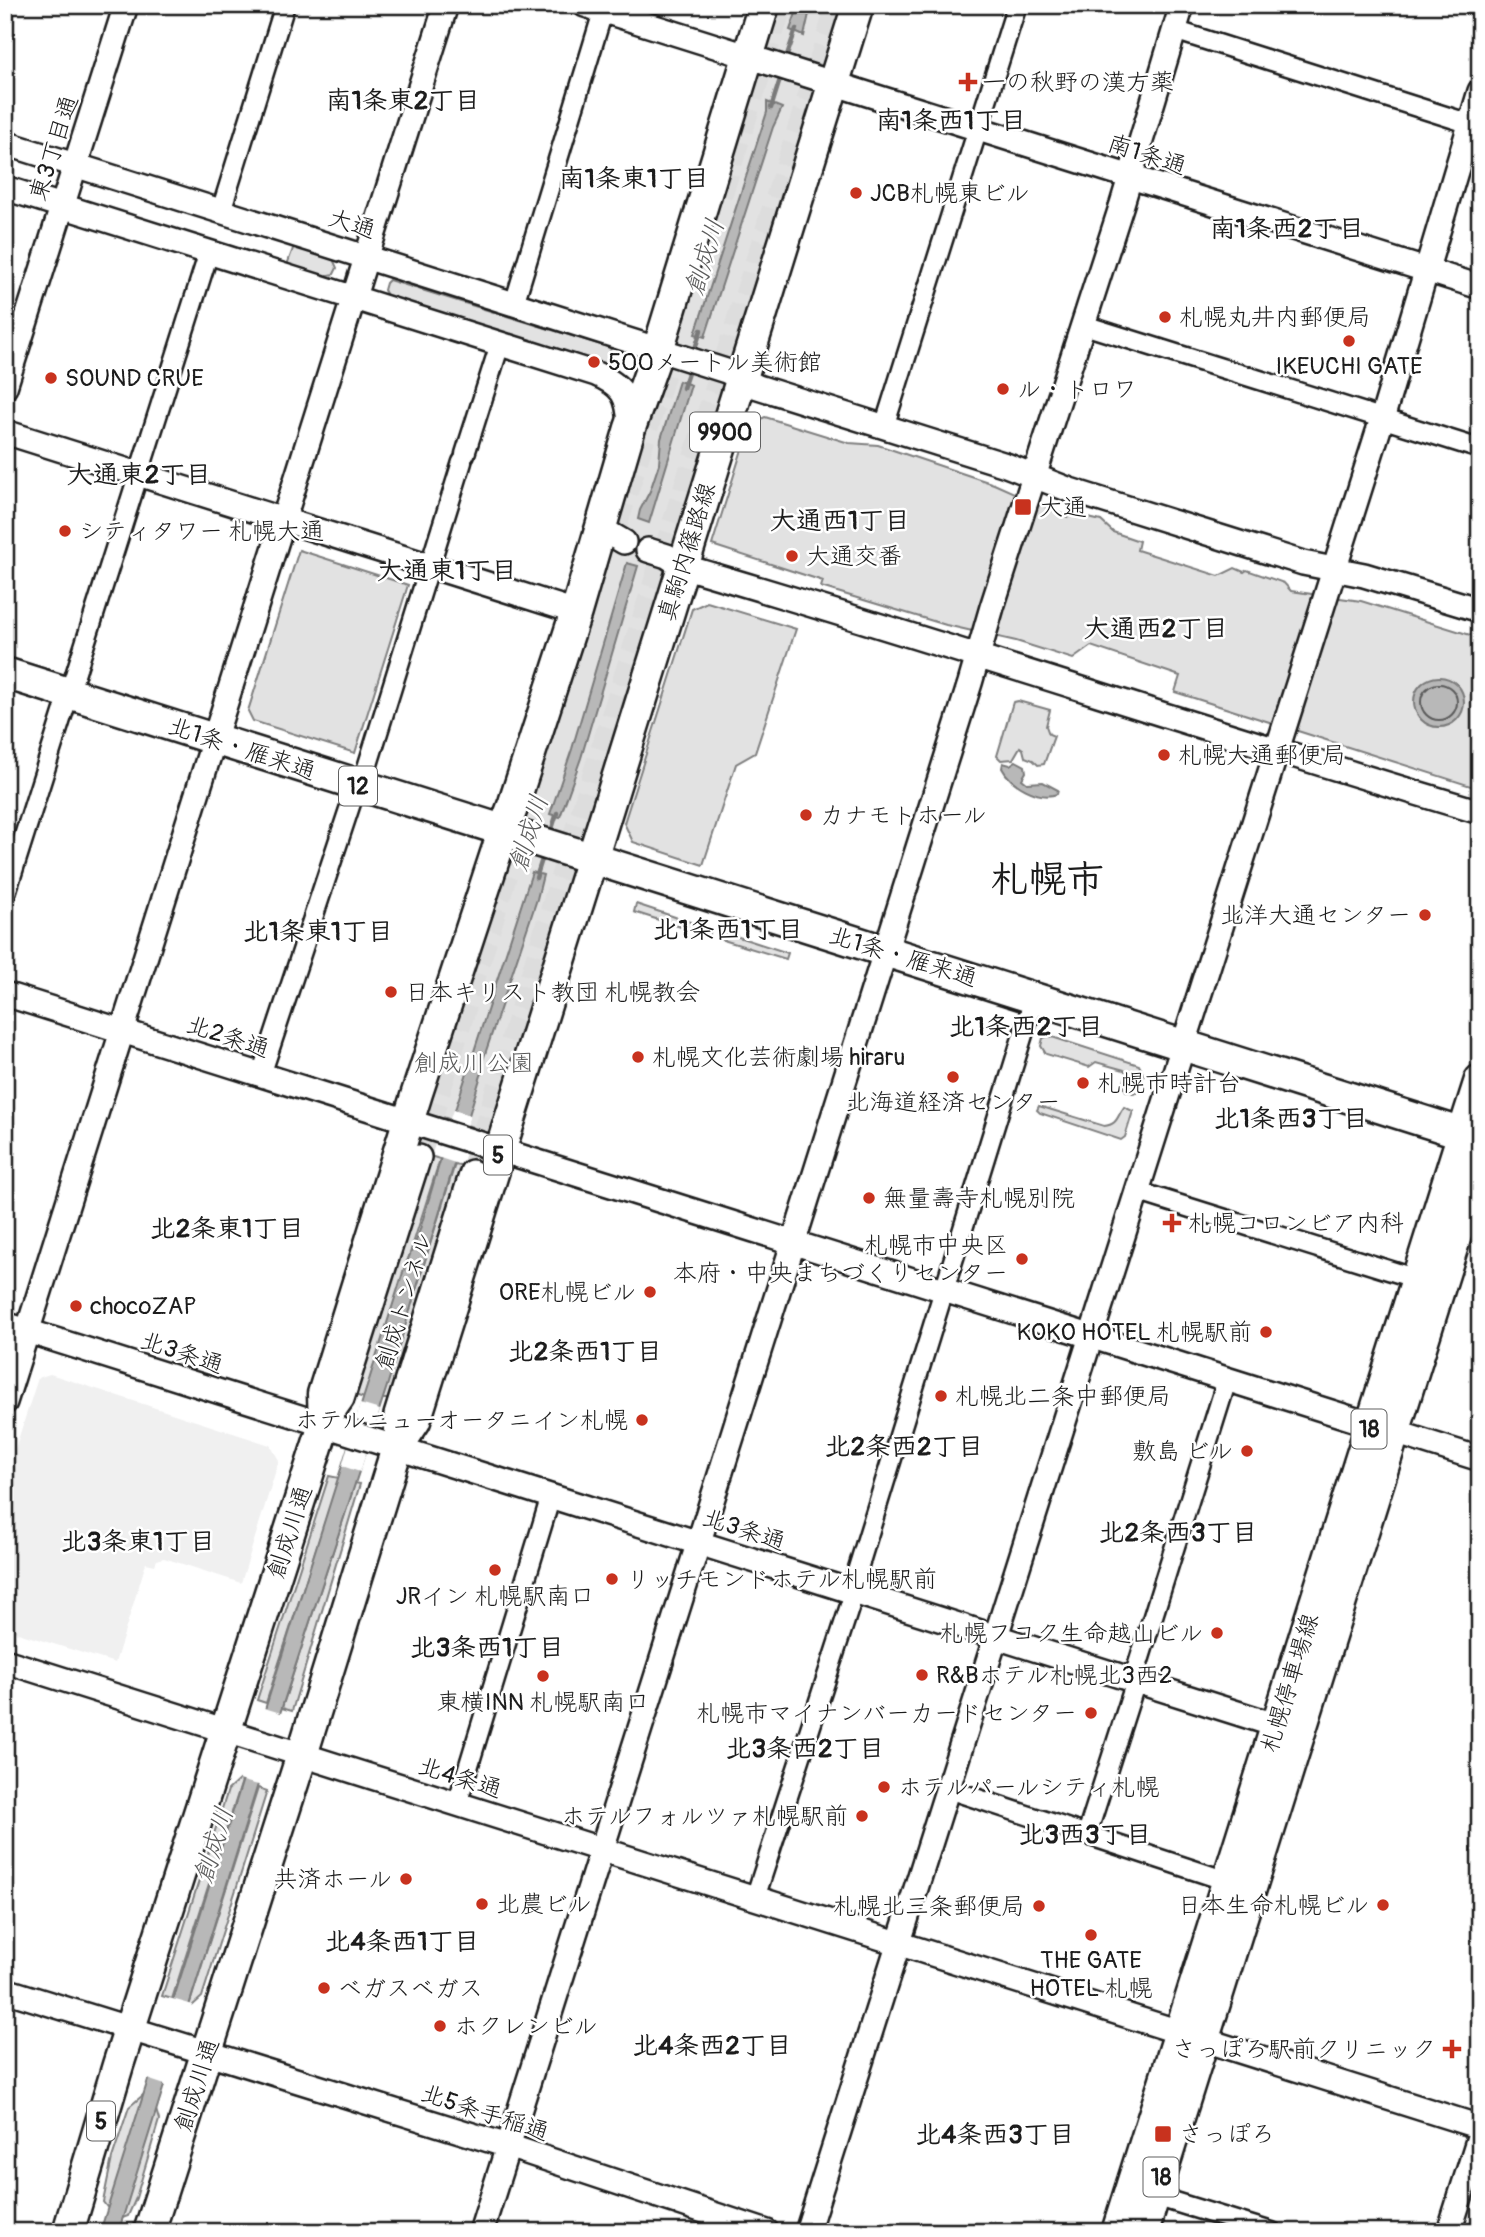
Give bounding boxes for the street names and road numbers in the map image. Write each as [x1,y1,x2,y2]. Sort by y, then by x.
street label: 東3丁目通 [23,91,85,205]
street label: 南1条通 [1104,129,1190,181]
street label: 大通 [325,203,379,245]
road number: 9900 [690,412,760,452]
street label: 真駒内篠路線 [652,479,722,625]
street label: 北1条・雁来通 [165,712,319,786]
road number: 12 [339,766,377,806]
street label: 北1条・雁来通 [825,921,981,993]
street label: 北2条通 [183,1010,273,1064]
road number: 5 [484,1136,512,1174]
street label: 創成トンネル [369,1229,439,1373]
street label: 北3条通 [137,1326,227,1380]
road number: 18 [1352,1410,1386,1448]
street label: 創成川通 [261,1482,319,1582]
street label: 北3条通 [699,1503,789,1557]
street label: 札幌停車場線 [1255,1610,1325,1756]
street label: 北4条通 [415,1752,505,1804]
street label: 創成川通 [168,2035,226,2135]
street label: 北5条手稲通 [417,2079,553,2147]
road number: 5 [87,2102,115,2140]
road number: 18 [1144,2158,1178,2196]

